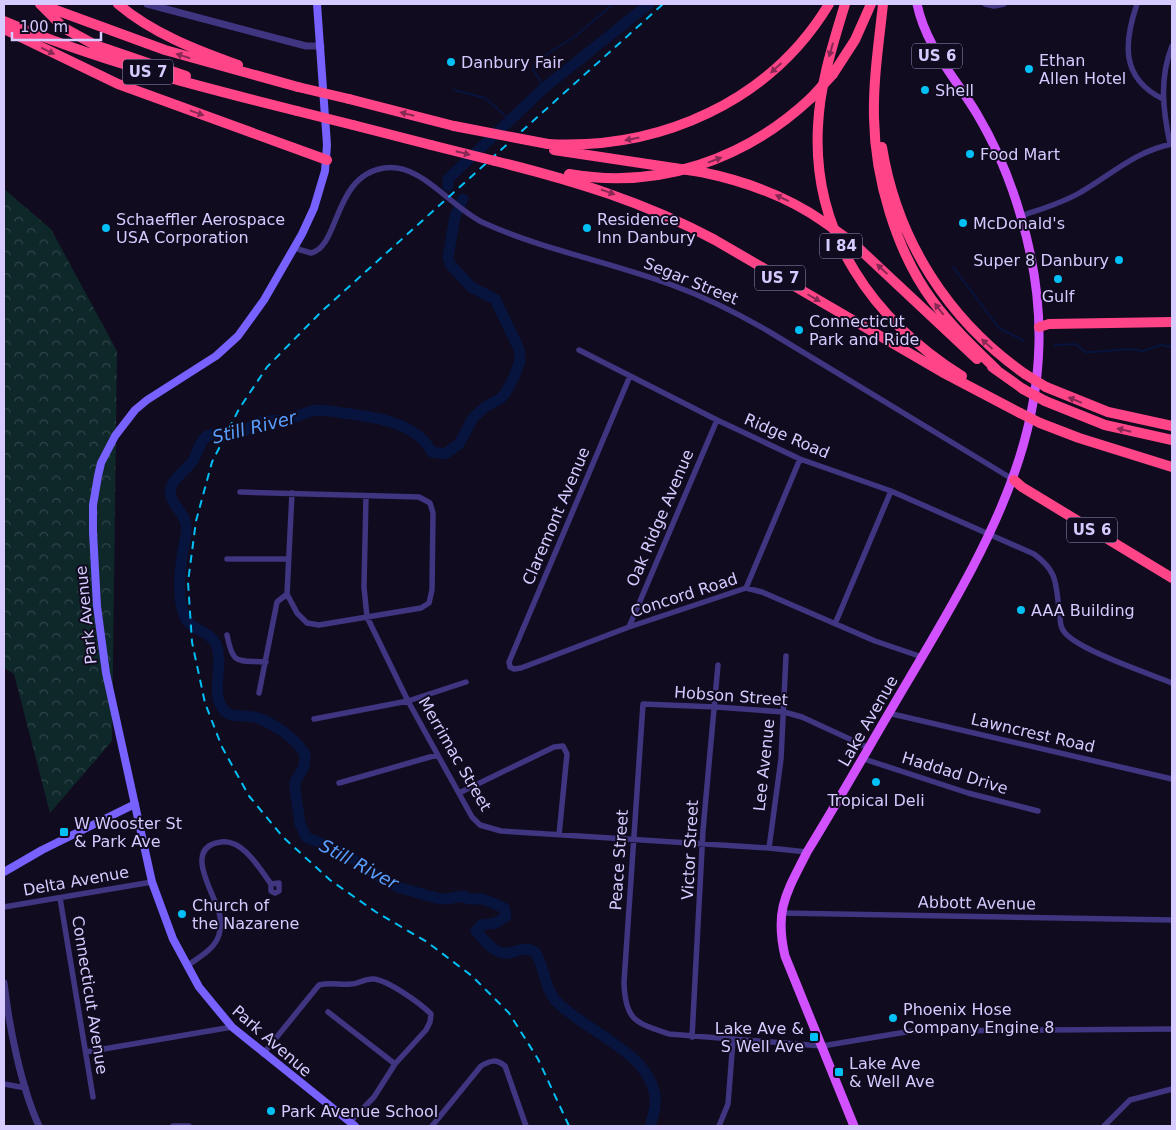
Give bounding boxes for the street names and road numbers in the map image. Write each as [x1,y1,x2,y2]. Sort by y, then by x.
road number: US 6 [912,44,962,68]
road number: US 7 [123,60,173,84]
road number: I 84 [820,234,862,258]
street label: Segar Street [641,253,741,309]
road number: US 7 [755,266,805,290]
street label: Ridge Road [741,409,833,463]
street label: Claremont Avenue [518,444,594,588]
street label: Oak Ridge Avenue [623,447,697,589]
road number: US 6 [1067,518,1117,542]
street label: Park Avenue [71,565,101,665]
street label: Concord Road [628,569,740,621]
street label: Lake Avenue [834,672,902,770]
street label: Hobson Street [673,683,789,709]
street label: Merrimac Street [415,693,495,815]
street label: Lawncrest Road [969,709,1097,757]
street label: Lee Avenue [750,718,778,812]
street label: Haddad Drive [900,748,1010,798]
street label: Victor Street [678,799,702,901]
street label: Peace Street [606,809,632,911]
street label: Delta Avenue [22,862,130,900]
street label: Abbott Avenue [918,892,1036,914]
street label: Connecticut Avenue [68,914,112,1076]
street label: Park Avenue [228,1001,316,1081]

